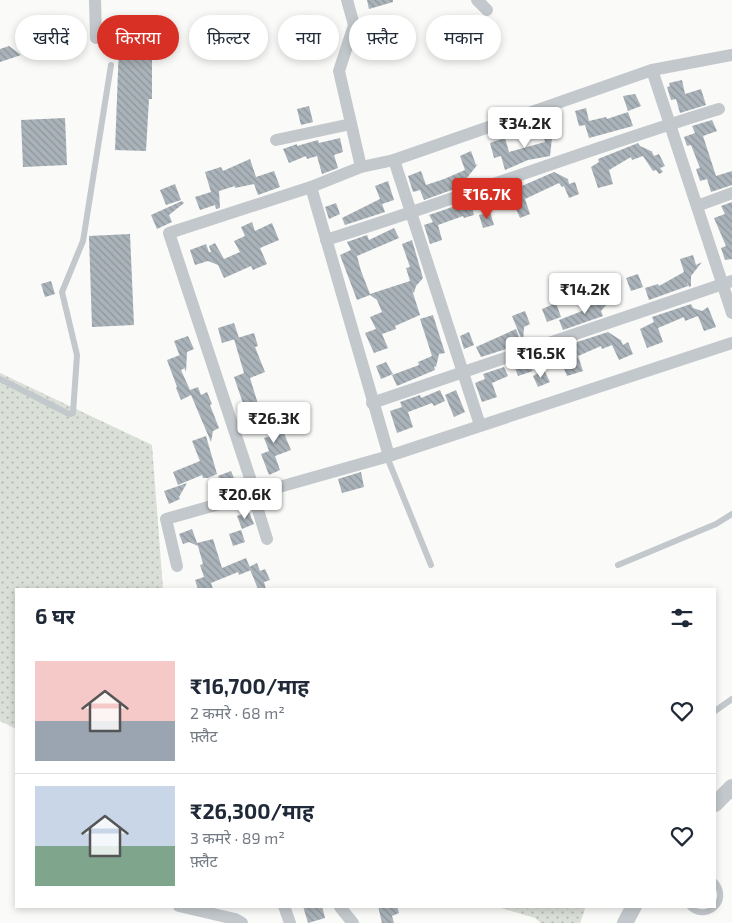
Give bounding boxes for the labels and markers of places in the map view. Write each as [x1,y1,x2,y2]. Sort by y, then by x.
pin: ₹34.2K [484,106,566,149]
pin: ₹16.7K [446,178,528,220]
pin: ₹14.2K [544,272,626,315]
pin: ₹16.5K [500,336,582,379]
pin: ₹26.3K [233,402,315,444]
pin: ₹20.6K [204,478,286,520]

